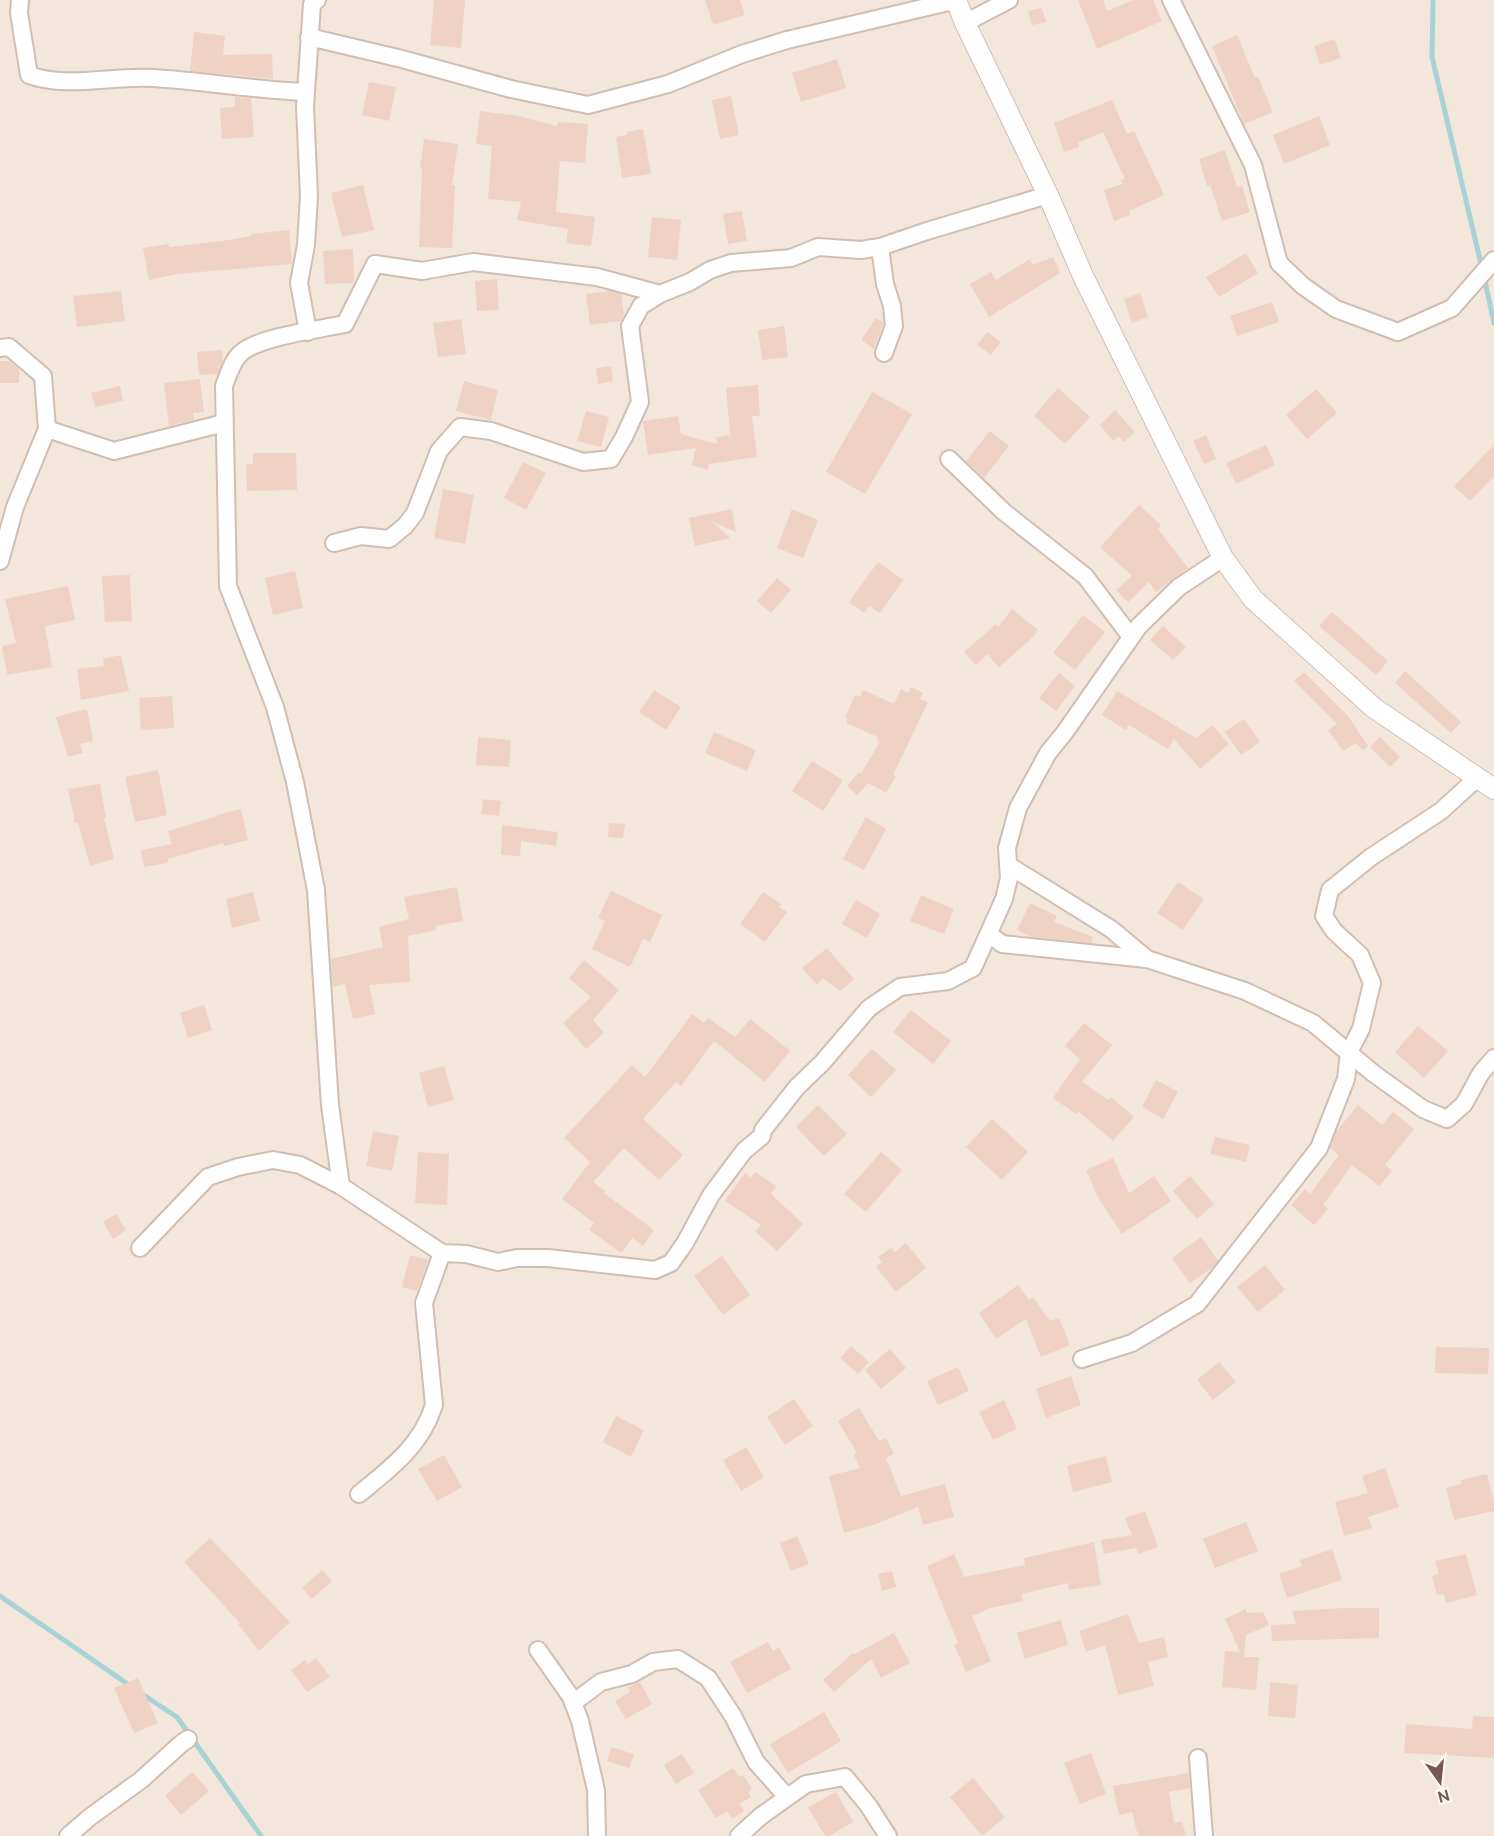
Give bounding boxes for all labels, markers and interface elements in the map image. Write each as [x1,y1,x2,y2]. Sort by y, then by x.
north arrow [1410,1752,1470,1812]
text: N [1436,1786,1452,1807]

